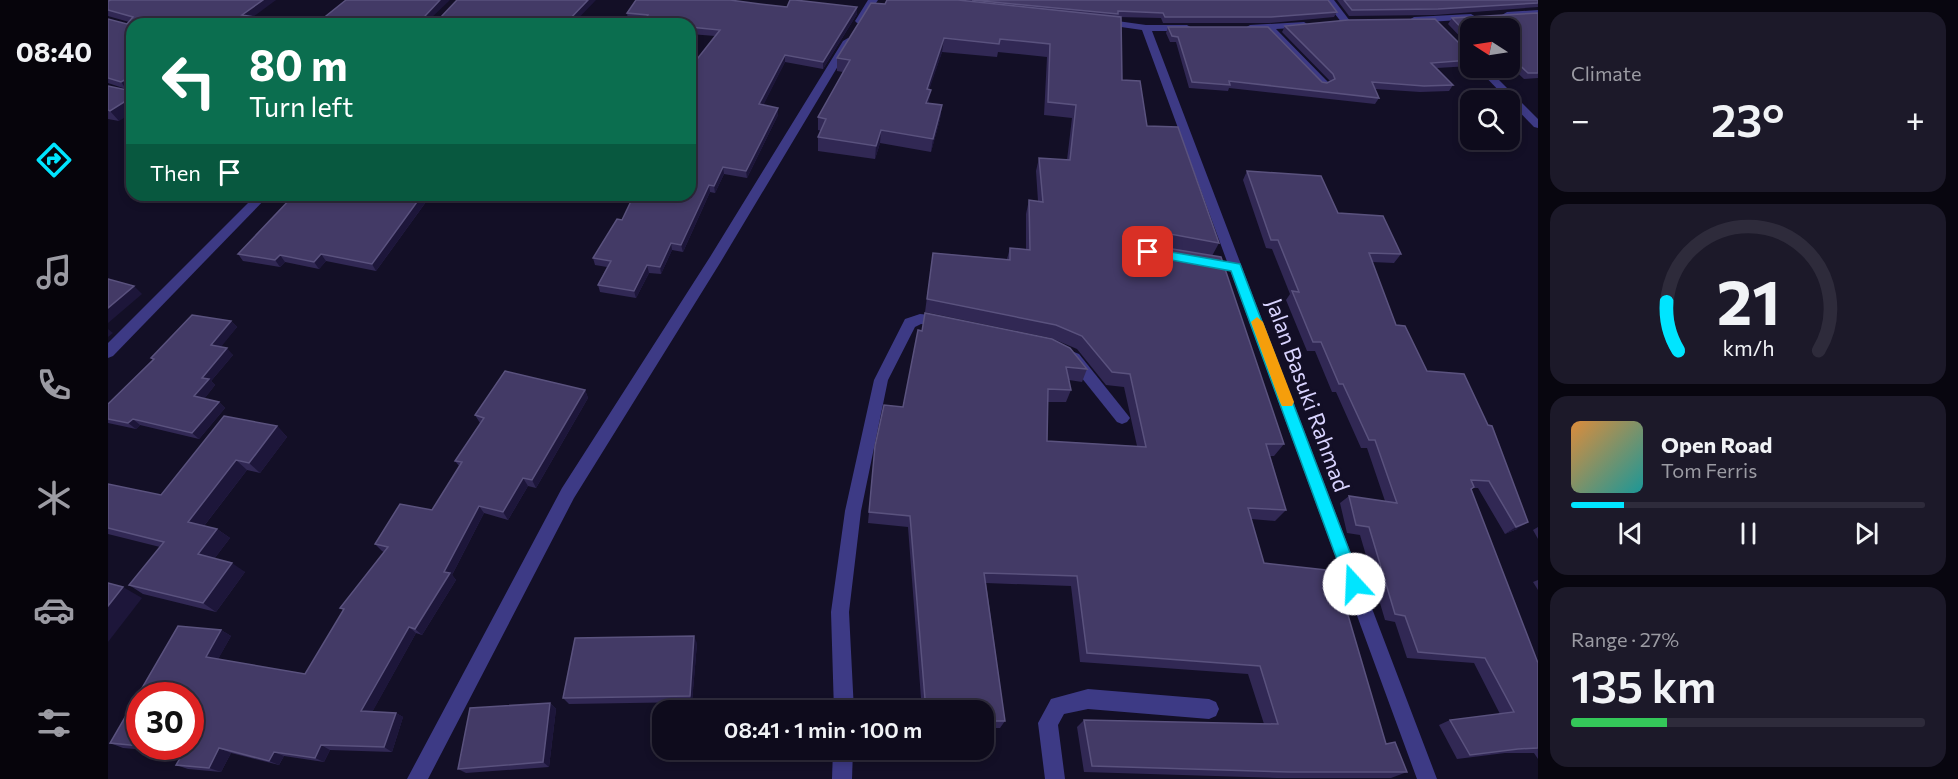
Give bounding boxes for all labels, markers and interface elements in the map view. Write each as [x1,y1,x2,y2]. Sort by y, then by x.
north arrow [1460,18,1520,78]
map controls [1460,18,1520,150]
text: 08:40 [16,35,92,68]
text: 80 m [249,38,348,90]
icon: left [150,42,228,120]
text: Climate [1571,61,1641,85]
text: Turn left [249,90,353,123]
button: search [1460,90,1520,150]
text: 23° [1711,91,1784,146]
text: − [1571,98,1590,139]
text: + [1906,98,1925,139]
icon: directions [33,139,75,181]
icon: arrive [213,156,246,189]
text: Then [150,159,201,186]
pin [1122,226,1173,277]
icon: arrive [1131,235,1164,268]
icon: music [33,251,75,293]
text: 21 [1716,262,1780,338]
street label: Jalan Basuki Rahmad [1261,294,1356,495]
text: km/h [1722,334,1774,360]
icon: phone [33,364,75,406]
text: Open Road [1661,431,1772,458]
text: Tom Ferris [1661,458,1757,482]
icon: climate [33,477,75,519]
icon: previous [1614,517,1647,550]
icon: pause [1732,517,1765,550]
icon: next [1850,517,1883,550]
position arrow [1322,552,1386,616]
icon: car [33,589,75,631]
text: Range · 27% [1571,627,1679,651]
text: 135 km [1571,657,1716,712]
speed limit sign: 30 [126,682,204,760]
icon: filters [33,702,75,744]
text: 08:41 · 1 min · 100 m [724,716,922,743]

